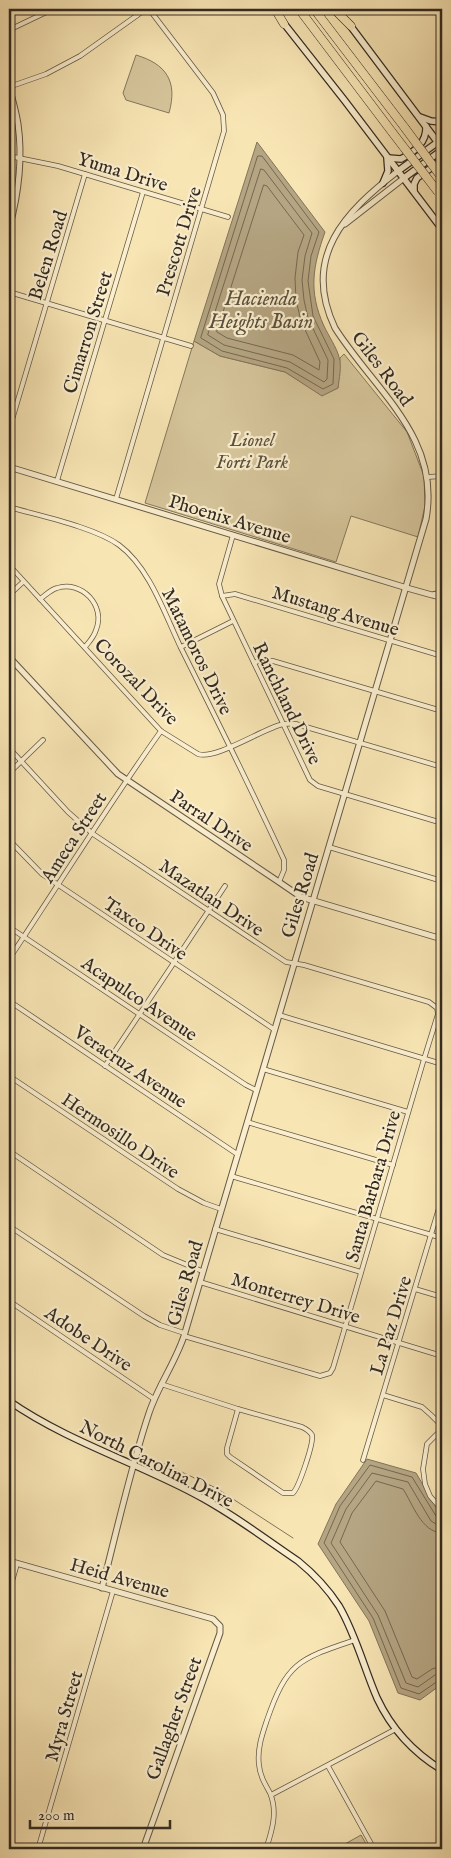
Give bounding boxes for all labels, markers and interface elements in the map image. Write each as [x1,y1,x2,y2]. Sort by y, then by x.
street label: Yuma Drive [74,148,171,198]
street label: Prescott Drive [152,184,208,299]
street label: Belen Road [24,207,74,303]
street label: Cimarron Street [59,268,119,397]
water label: Hacienda Heights Basin [208,287,313,336]
street label: Giles Road [345,327,418,412]
park label: Lionel Forti Park [216,429,288,475]
street label: Phoenix Avenue [165,490,294,550]
street label: Mustang Avenue [269,581,402,643]
street label: Matamoros Drive [155,585,237,719]
street label: Corozal Drive [88,634,183,731]
street label: Ranchland Drive [246,639,326,769]
street label: Parral Drive [165,785,257,858]
street label: Ameca Street [36,788,113,889]
street label: Giles Road [277,849,325,941]
street label: Mazatlan Drive [154,855,268,943]
street label: Taxco Drive [98,893,192,967]
street label: Acapulco Avenue [75,951,202,1048]
street label: Veracruz Avenue [68,1020,191,1114]
street label: Hermosillo Drive [56,1088,184,1185]
street label: Santa Barbara Drive [341,1108,407,1265]
street label: Giles Road [162,1237,210,1329]
street label: Monterrey Drive [228,1268,363,1330]
street label: La Paz Drive [366,1273,418,1378]
street label: Adobe Drive [39,1301,136,1378]
street label: North Carolina Drive [75,1416,237,1514]
street label: Heid Avenue [67,1553,172,1605]
street label: Gallagher Street [141,1653,208,1784]
street label: Myra Street [41,1668,89,1765]
scale bar [30,1798,170,1830]
text: 200 m [38,1806,75,1825]

